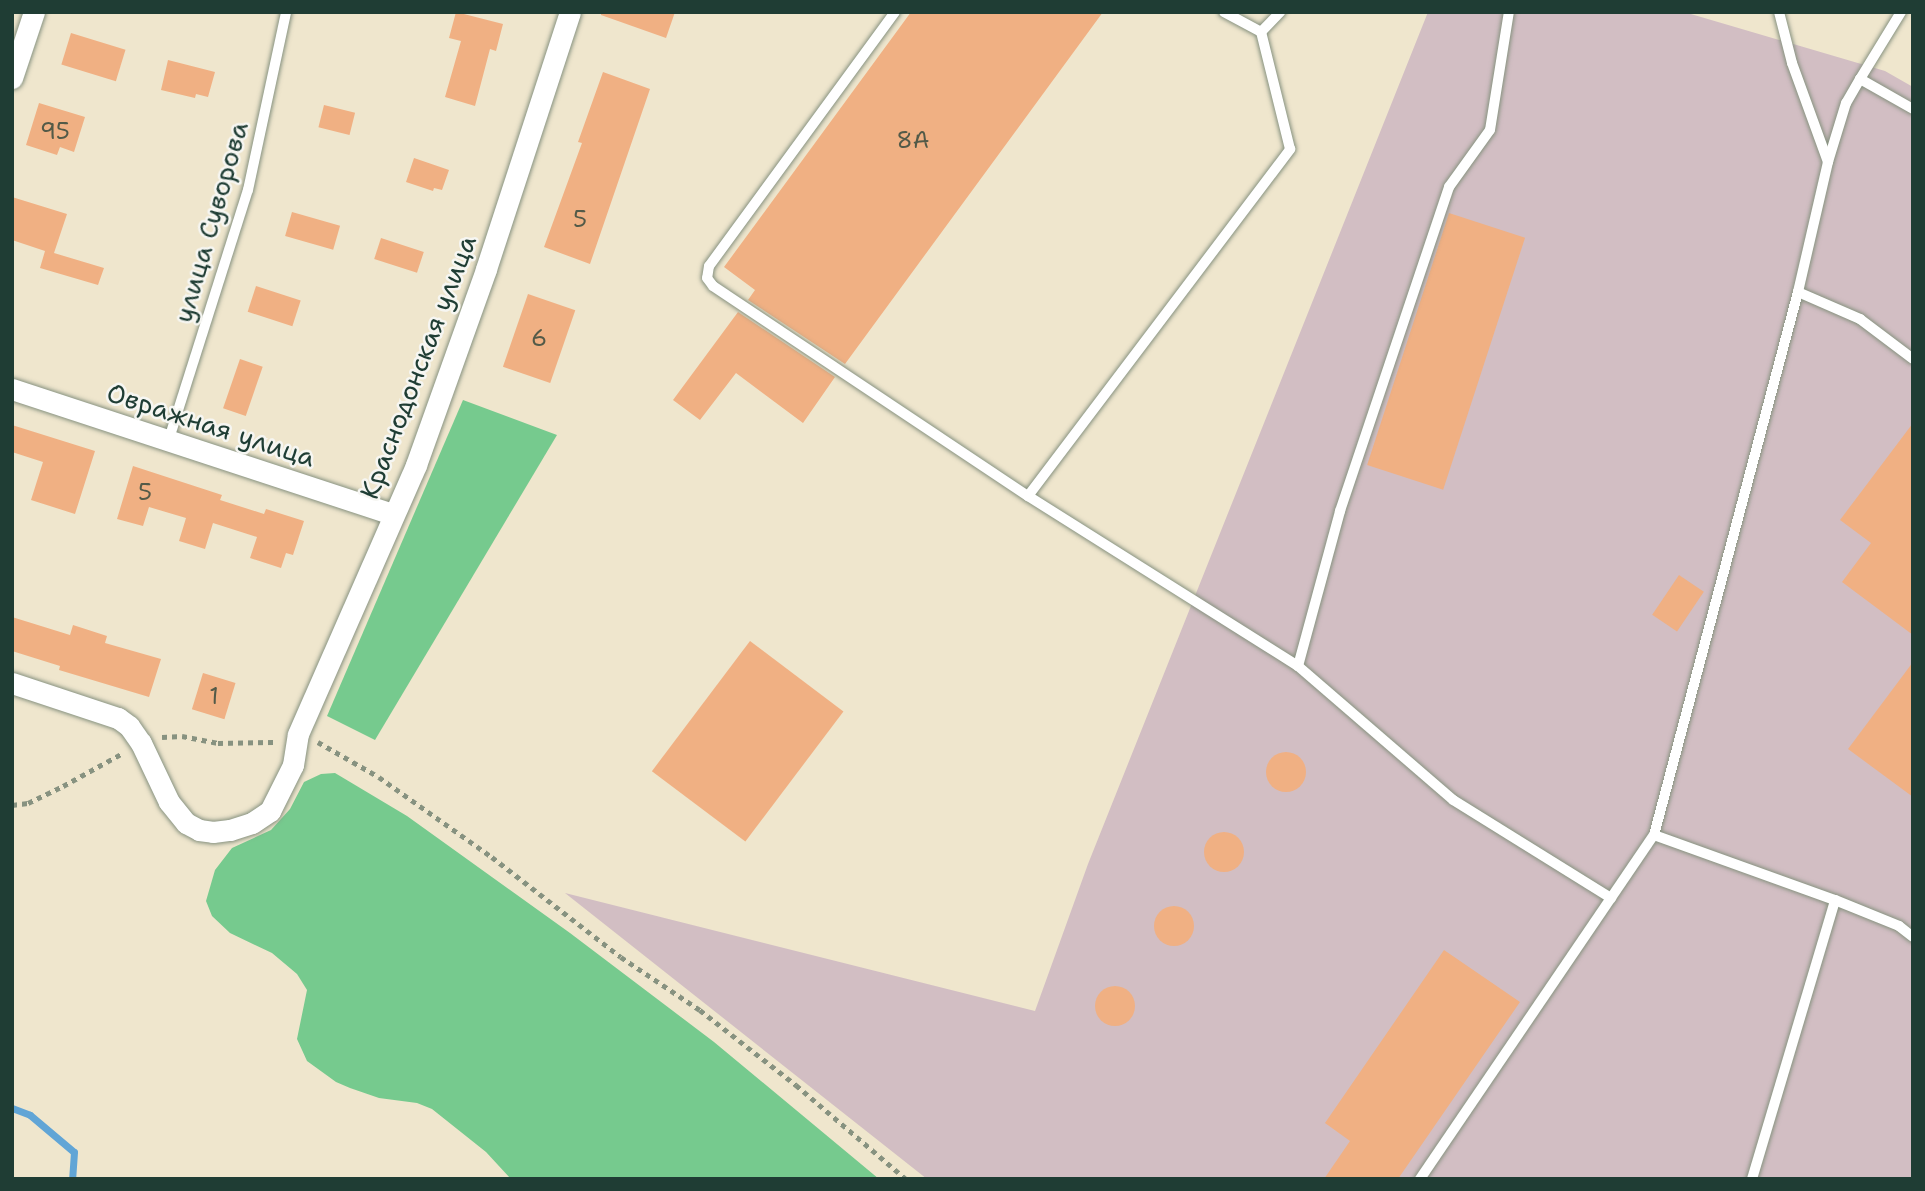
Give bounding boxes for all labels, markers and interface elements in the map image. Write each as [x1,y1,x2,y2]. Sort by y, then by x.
house number: 95 [40,117,70,145]
street label: улица Суворова [167,118,255,326]
house number: 8А [897,126,929,154]
house number: 5 [573,205,587,233]
street label: Краснодонская улица [353,231,483,503]
house number: 6 [531,324,547,352]
street label: Овражная улица [103,377,319,473]
house number: 5 [138,478,152,506]
house number: 1 [209,682,219,710]

